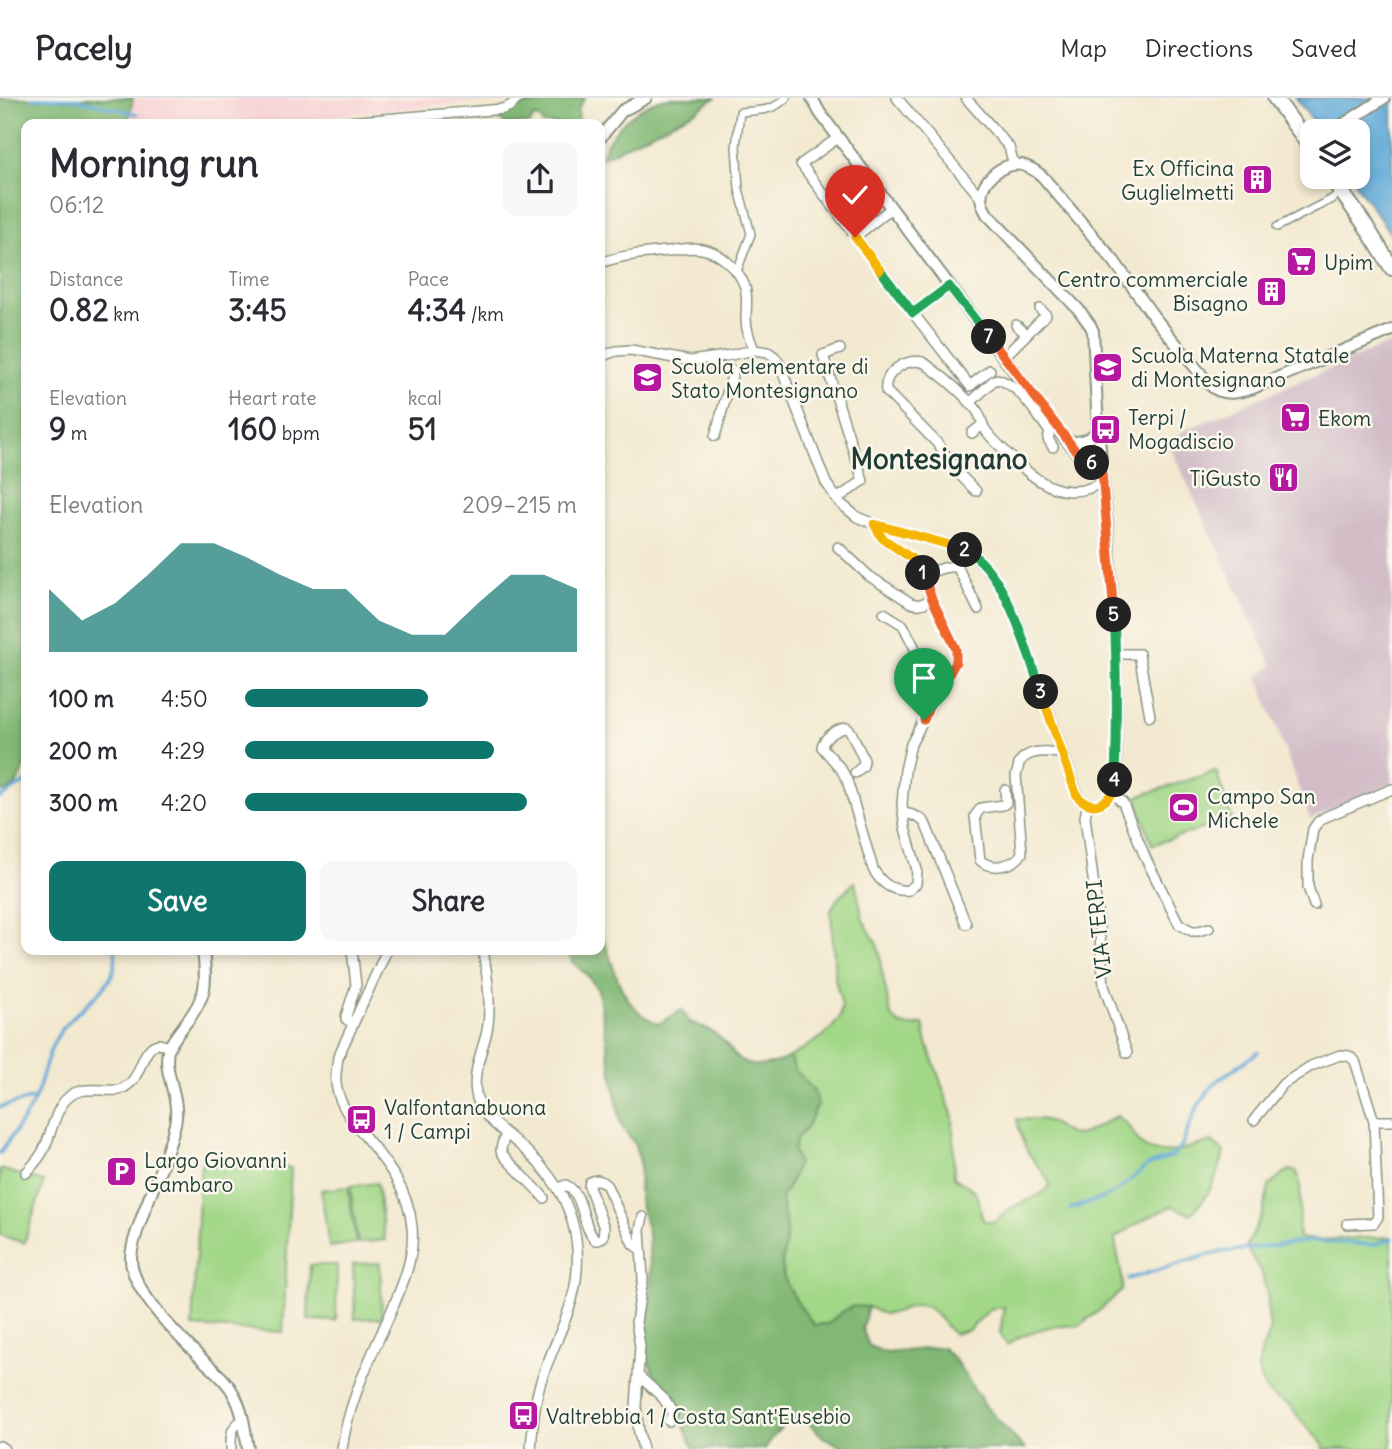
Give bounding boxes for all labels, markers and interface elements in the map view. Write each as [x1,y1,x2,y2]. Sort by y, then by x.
text: Pacely [35,27,133,69]
text: Map [1060,33,1107,63]
text: Directions [1145,33,1253,63]
text: Saved [1291,33,1357,63]
map controls [1300,119,1370,189]
button: layers [1300,119,1370,189]
text: Morning run [49,140,259,187]
button: share [503,142,577,216]
place label: Ex Officina Guglielmetti [1121,155,1234,206]
building icon: Ex Officina Guglielmetti [1240,163,1274,197]
pin [825,165,885,237]
icon: check [836,176,874,214]
text: 06:12 [49,190,104,219]
supermarket icon: Upim [1284,245,1318,279]
place label: Upim [1324,249,1373,276]
place label: Centro commerciale Bisagno [1057,266,1248,317]
text: Distance [49,267,123,291]
text: Time [228,267,269,291]
text: Pace [408,267,449,291]
building icon: Centro commerciale Bisagno [1254,274,1288,308]
text: 0.82 [49,291,109,329]
text: 3:45 [228,291,287,329]
text: 4:34 [408,291,466,329]
text: km [109,302,140,326]
text: /km [466,302,504,326]
pin: 7 [972,320,1006,354]
text: 7 [984,324,993,348]
place label: Scuola Materna Statale di Montesignano [1131,342,1349,393]
school or university icon: Scuola Materna Statale di Montesignano [1091,350,1125,384]
place label: Scuola elementare di Stato Montesignano [671,353,868,404]
school or university icon: Scuola elementare di Stato Montesignano [631,361,665,395]
text: Elevation [49,386,127,410]
text: Heart rate [228,386,316,410]
text: kcal [408,386,442,410]
supermarket icon: Ekom [1278,401,1312,435]
place label: Terpi / Mogadiscio [1128,404,1234,455]
place label: Ekom [1318,405,1371,432]
text: 9 [49,410,66,448]
text: 160 [228,410,277,448]
text: 51 [408,410,437,448]
bus stop icon: Terpi / Mogadiscio [1088,412,1122,446]
text: m [66,421,87,445]
text: bpm [277,421,320,445]
district label: Montesignano [850,441,1028,477]
pin: 6 [1074,446,1110,480]
text: 6 [1086,450,1097,474]
restaurant icon: TiGusto [1267,461,1301,495]
place label: TiGusto [1189,465,1261,492]
text: Elevation [49,490,143,519]
text: 209–215 m [462,490,577,519]
pin: 2 [948,532,982,568]
text: 2 [959,537,970,561]
pin: 1 [906,556,940,590]
text: 1 [919,560,926,584]
pin: 5 [1096,598,1132,632]
text: 5 [1108,602,1119,626]
pin [894,648,954,720]
icon: arrive [905,659,943,697]
pin: 3 [1024,674,1058,710]
text: 3 [1035,679,1046,703]
text: 100 m [49,684,114,713]
text: 4:50 [161,684,208,713]
text: 200 m [49,736,118,765]
text: 4:29 [161,736,205,765]
pin: 4 [1098,762,1132,798]
text: 4 [1109,767,1120,791]
place label: Campo San Michele [1207,783,1316,834]
text: 300 m [49,788,118,817]
text: 4:20 [161,788,207,817]
sports icon: Campo San Michele [1167,791,1201,825]
button: Save [49,861,306,941]
button: Share [320,861,577,941]
street label: VIA TERPI [1080,878,1118,980]
place label: Valfontanabuona 1 / Campi [384,1094,546,1145]
bus stop icon: Valfontanabuona 1 / Campi [344,1102,378,1136]
place label: Largo Giovanni Gambaro [144,1147,287,1198]
parking icon: Largo Giovanni Gambaro [104,1155,138,1189]
bus stop icon: Valtrebbia 1 / Costa Sant'Eusebio [506,1399,540,1433]
place label: Valtrebbia 1 / Costa Sant'Eusebio [546,1403,851,1430]

